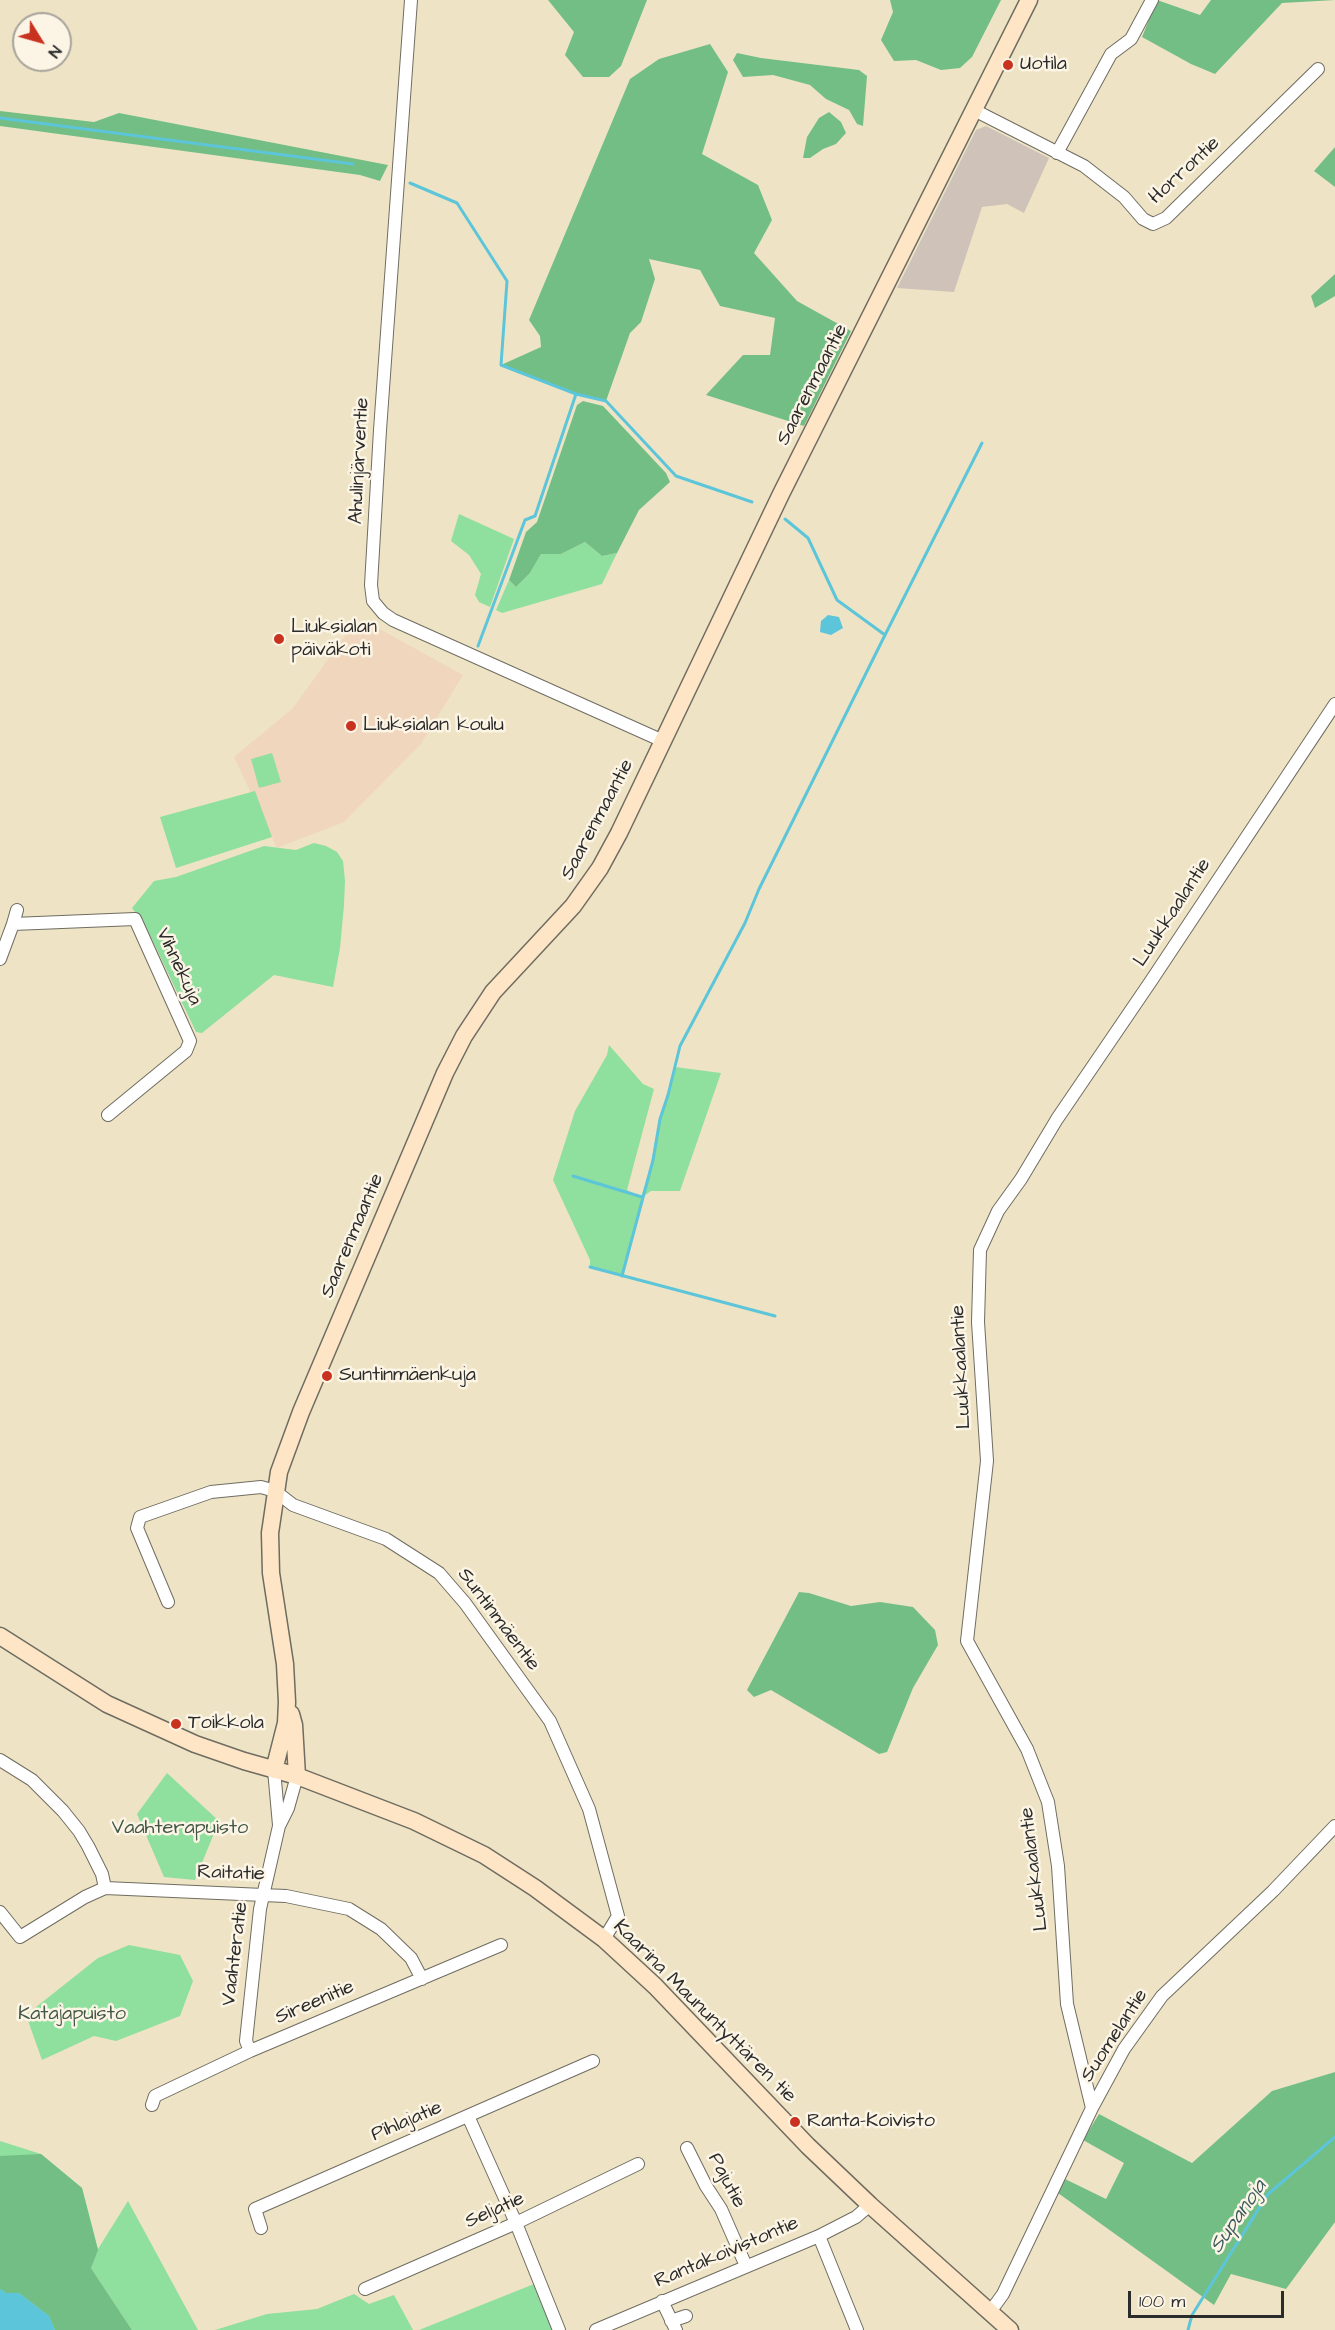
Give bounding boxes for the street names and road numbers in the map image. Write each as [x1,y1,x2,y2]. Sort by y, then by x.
street label: Horrontie [1144,132,1226,210]
street label: Saarenmaantie [772,320,854,450]
street label: Ahulinjärventie [345,397,375,525]
street label: Saarenmaantie [556,756,640,884]
street label: Luukkaalantie [1129,854,1217,972]
street label: Vihnekuja [150,925,206,1009]
street label: Saarenmaantie [316,1170,390,1302]
street label: Luukkaalantie [947,1304,977,1430]
street label: Suntinmäentie [452,1564,544,1676]
street label: Luukkaalantie [1016,1806,1054,1932]
street label: Raitatie [197,1861,265,1887]
street label: Vaahteratie [218,1901,254,2007]
street label: Kaarina Maununtyttären tie [607,1915,801,2109]
street label: Sireenitie [272,1976,358,2030]
street label: Suomelantie [1076,1985,1154,2087]
street label: Pihlajatie [368,2096,446,2148]
street label: Pajutie [702,2150,750,2212]
street label: Seljatie [462,2187,528,2235]
street label: Rantakoivistontie [651,2212,803,2294]

